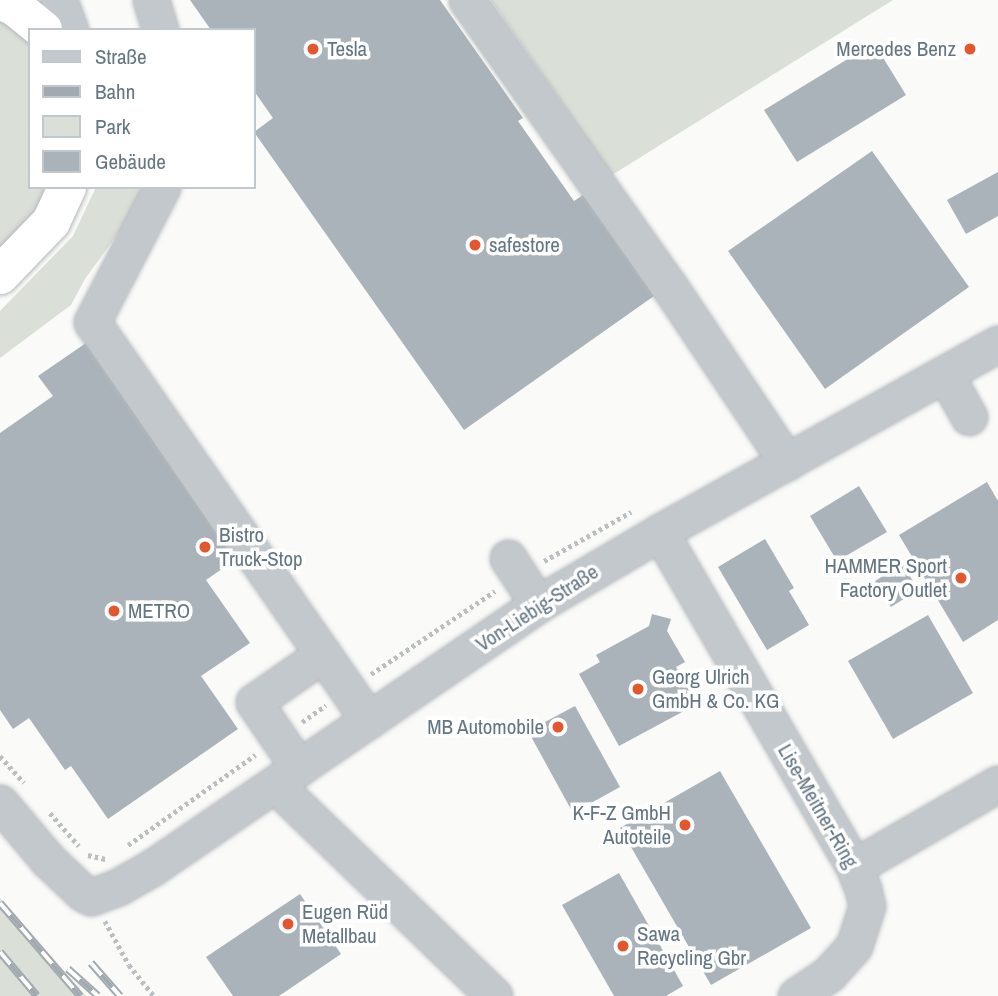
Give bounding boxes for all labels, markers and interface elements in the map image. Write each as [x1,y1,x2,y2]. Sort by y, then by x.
legend [28,28,256,189]
place label: Tesla [327,36,367,62]
place label: Mercedes Benz [836,36,956,62]
marker: Tesla [305,41,321,57]
marker: Mercedes Benz [962,41,978,57]
text: Straße [95,42,147,71]
text: Bahn [95,77,135,106]
text: Park [95,112,130,141]
text: Gebäude [95,147,166,176]
place label: safestore [489,232,560,258]
marker: safestore [467,237,483,253]
place label: Bistro Truck-Stop [219,522,303,572]
marker: Bistro Truck-Stop [197,539,213,555]
place label: HAMMER Sport Factory Outlet [825,553,947,603]
street label: Von-Liebig-Straße [471,559,603,657]
marker: HAMMER Sport Factory Outlet [953,570,969,586]
place label: METRO [128,598,190,624]
marker: METRO [106,603,122,619]
place label: Georg Ulrich GmbH & Co. KG [652,664,779,714]
marker: Georg Ulrich GmbH & Co. KG [630,681,646,697]
place label: MB Automobile [426,714,544,740]
marker: MB Automobile [550,719,566,735]
street label: Lise-Meitner-Ring [772,740,864,872]
place label: K-F-Z GmbH Autoteile [572,800,671,850]
marker: K-F-Z GmbH Autoteile [677,817,693,833]
place label: Eugen Rüd Metallbau [302,899,388,949]
marker: Eugen Rüd Metallbau [280,916,296,932]
place label: Sawa Recycling Gbr [637,921,746,971]
marker: Sawa Recycling Gbr [615,938,631,954]

